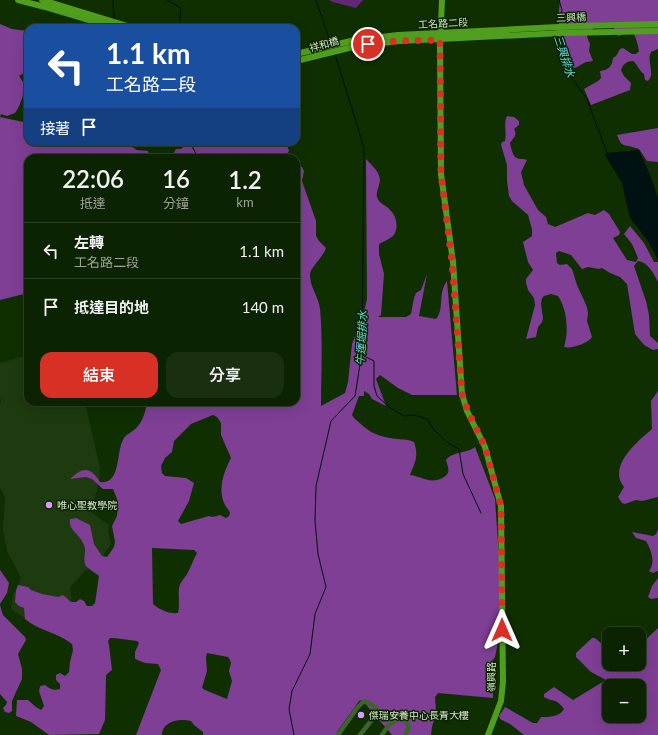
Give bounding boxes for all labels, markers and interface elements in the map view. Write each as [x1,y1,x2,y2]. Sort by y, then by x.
street label: 三興橋 [556,10,586,24]
street label: 工名路二段 [418,16,468,30]
pin [351,27,385,61]
icon: arrive [357,33,379,55]
water label: 三興排水 [552,33,578,80]
street label: 祥和橋 [308,34,340,54]
text: 1.1 km [106,36,190,70]
icon: left [40,40,92,92]
text: 工名路二段 [106,73,196,95]
icon: arrive [78,116,100,138]
text: 接著 [40,119,70,137]
text: 22:06 [62,164,124,193]
text: 16 [162,164,190,193]
text: 1.2 [228,165,262,194]
text: km [236,194,254,210]
text: 抵達 [80,195,106,211]
text: 分鐘 [163,195,189,211]
text: 左轉 [74,233,104,251]
icon: left [40,240,62,262]
text: 1.1 km [239,242,284,260]
text: 工名路二段 [74,254,139,270]
icon: arrive [40,296,62,318]
text: 抵達目的地 [74,298,149,316]
text: 140 m [242,298,284,316]
water label: 牛運堀排水 [353,309,369,366]
button: 結束 [40,352,158,398]
button: 分享 [166,352,284,398]
place label: 唯心聖教學院 [57,499,117,511]
marker: 唯心聖教學院 [44,500,54,510]
position arrow [481,609,523,651]
map controls [602,627,646,723]
button: + [602,627,646,671]
street label: 嶺興路 [485,662,497,692]
button: − [602,679,646,723]
place label: 傑瑞安養中心長青大樓 [369,709,469,721]
marker: 傑瑞安養中心長青大樓 [356,710,366,720]

